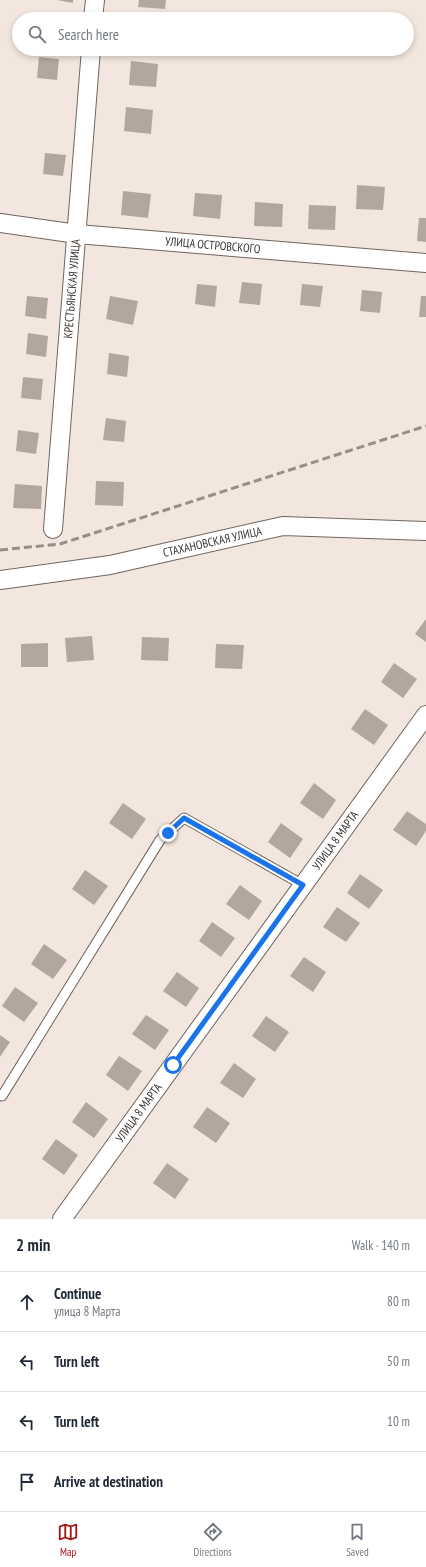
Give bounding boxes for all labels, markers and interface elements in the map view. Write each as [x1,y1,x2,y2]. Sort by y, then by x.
search box [12,12,414,56]
icon: search [26,23,48,45]
text: Search here [58,25,119,44]
street label: УЛИЦА ОСТРОВСКОГО [165,233,261,256]
street label: КРЕСТЬЯНСКАЯ УЛИЦА [60,238,83,339]
street label: СТАХАНОВСКАЯ УЛИЦА [161,523,263,560]
street label: УЛИЦА 8 МАРТА [309,807,362,873]
route end [159,824,177,842]
route start [164,1056,182,1074]
street label: УЛИЦА 8 МАРТА [112,1080,165,1145]
text: 2 min [16,1234,50,1256]
text: Walk · 140 m [352,1237,410,1254]
text: Continue [54,1284,101,1303]
icon: ahead [16,1291,38,1313]
text: 80 m [387,1293,410,1310]
text: улица 8 Марта [54,1303,120,1320]
icon: left [16,1351,38,1373]
text: Turn left [54,1352,99,1371]
text: 50 m [387,1353,410,1370]
icon: left [16,1411,38,1433]
text: Turn left [54,1412,99,1431]
text: 10 m [387,1413,410,1430]
icon: arrive [16,1471,38,1493]
text: Arrive at destination [54,1472,163,1491]
tab: Map [57,1521,79,1559]
tab: Directions [194,1521,232,1559]
tab: Saved [346,1521,369,1559]

